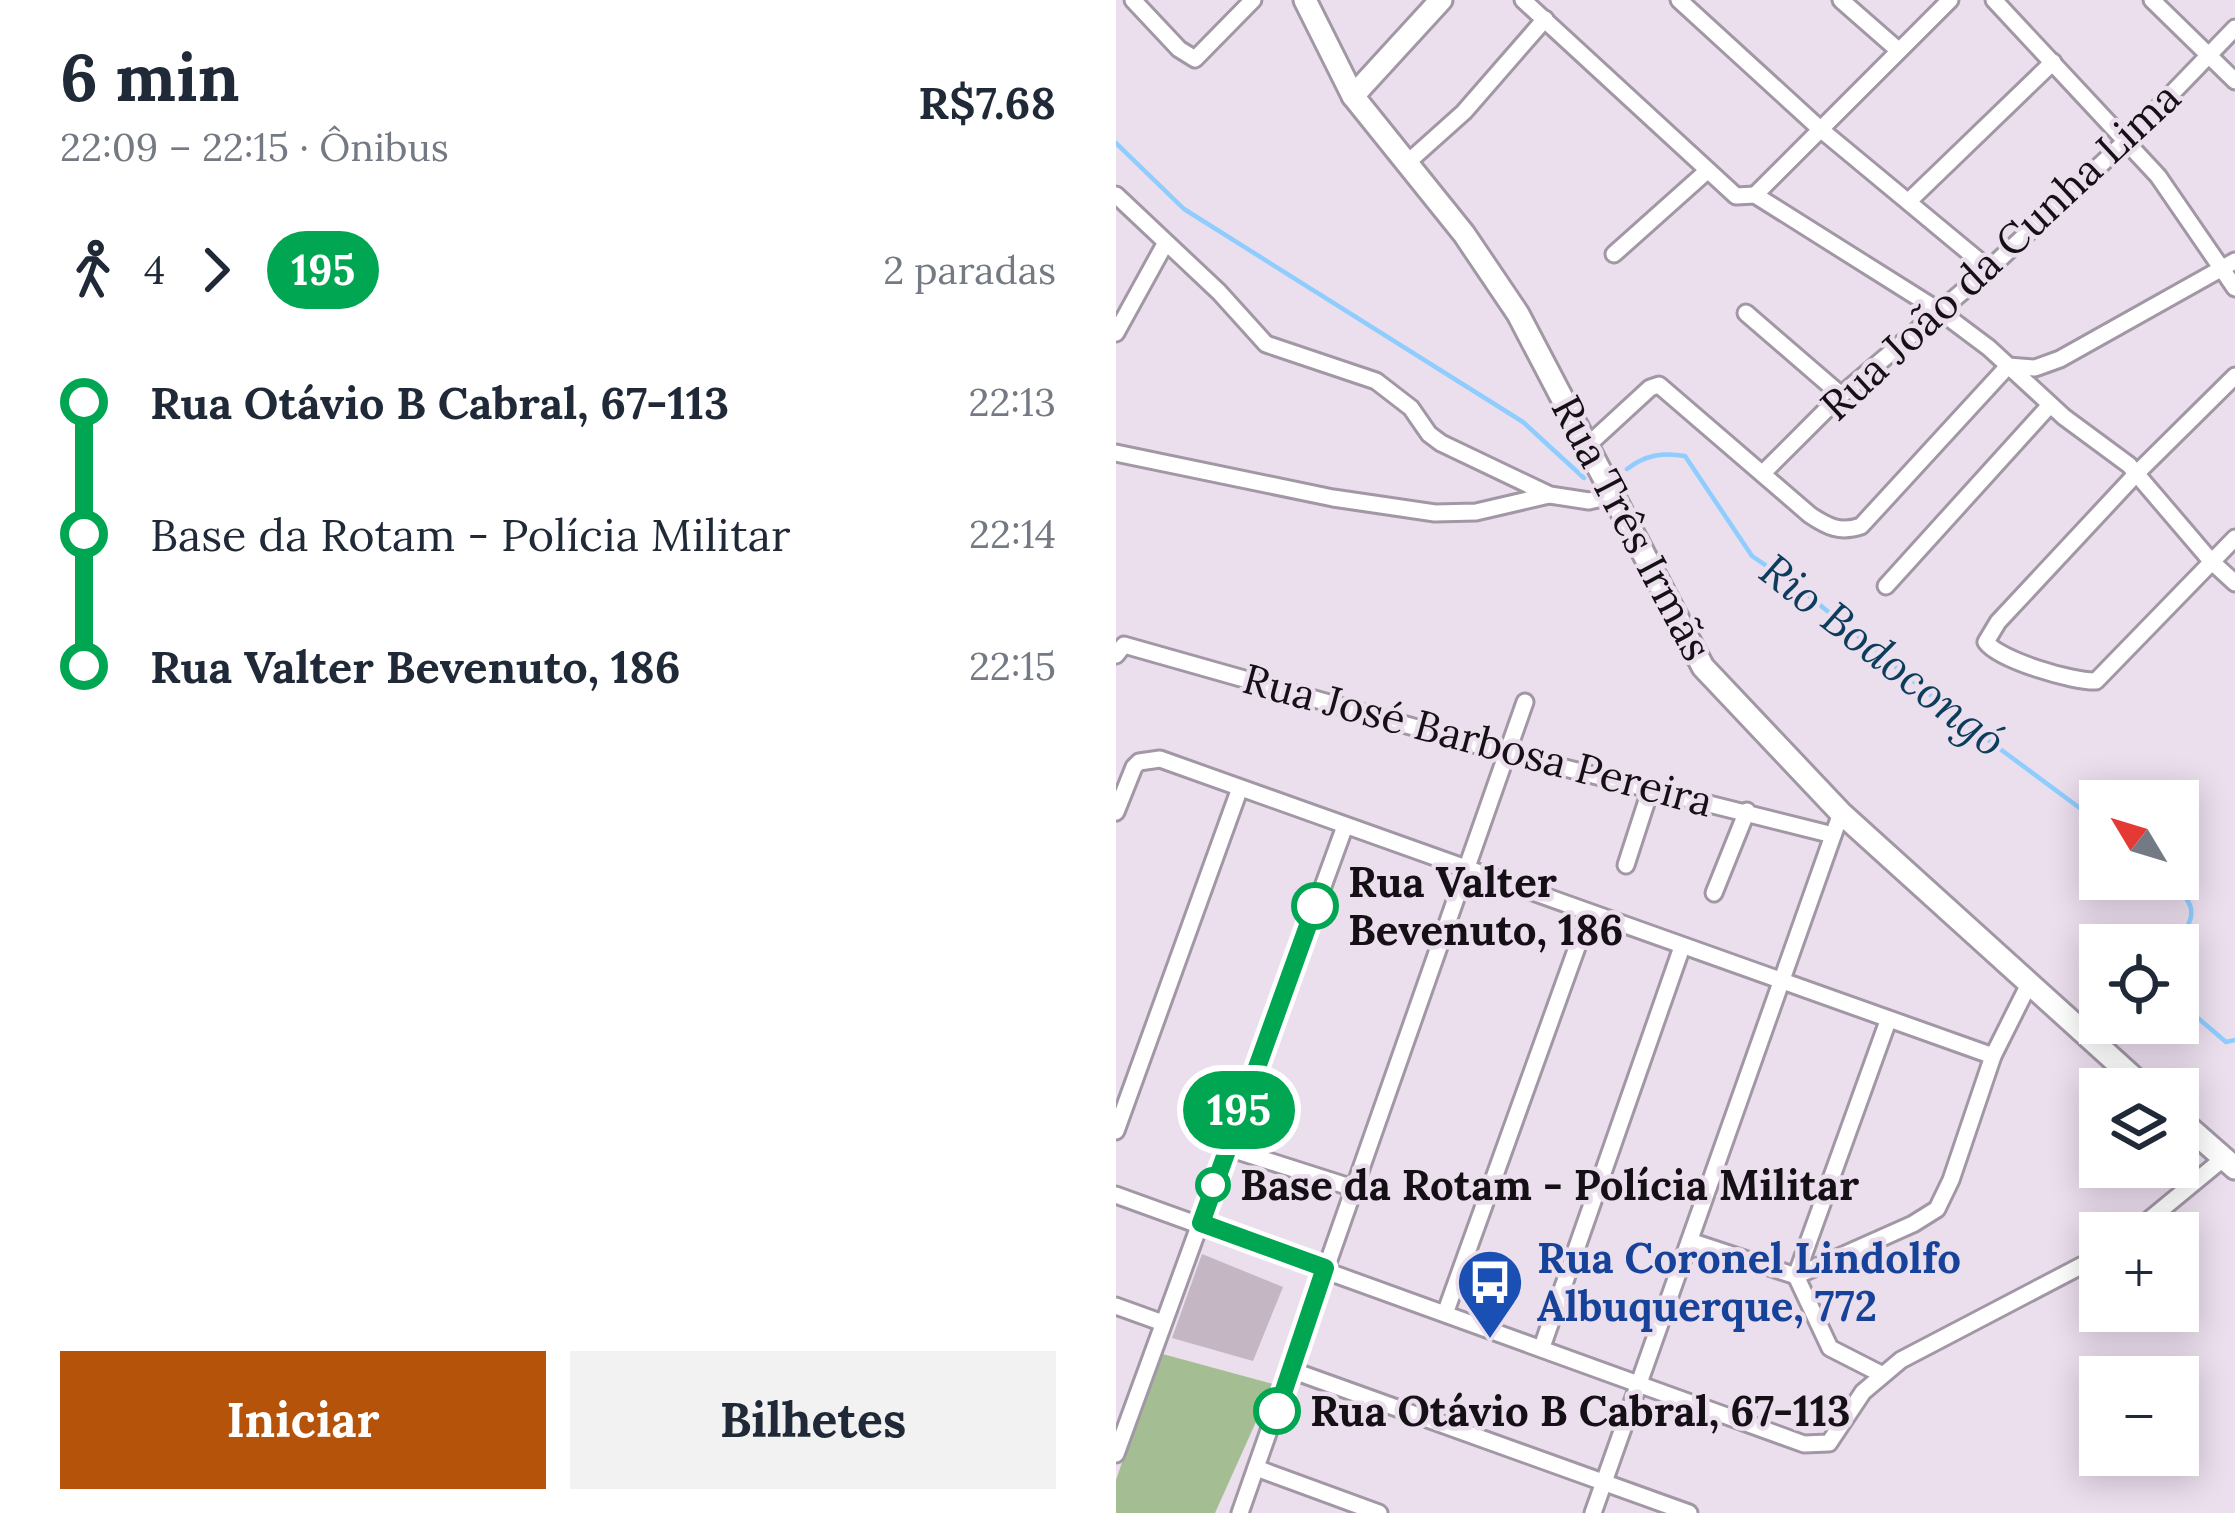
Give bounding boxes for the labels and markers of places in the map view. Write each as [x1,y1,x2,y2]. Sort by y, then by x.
place label: Rua Valter Bevenuto, 186 [1348,855,1623,957]
marker: Rua Valter Bevenuto, 186 [1293,884,1337,928]
place label: Base da Rotam - Polícia Militar [1240,1158,1859,1212]
marker: Base da Rotam - Polícia Militar [1197,1169,1229,1201]
place label: Rua Coronel Lindolfo Albuquerque, 772 [1537,1231,1961,1333]
bus stop icon: Rua Coronel Lindolfo Albuquerque, 772 [1455,1247,1525,1341]
place label: Rua Otávio B Cabral, 67-113 [1310,1384,1851,1438]
marker: Rua Otávio B Cabral, 67-113 [1255,1389,1299,1433]

